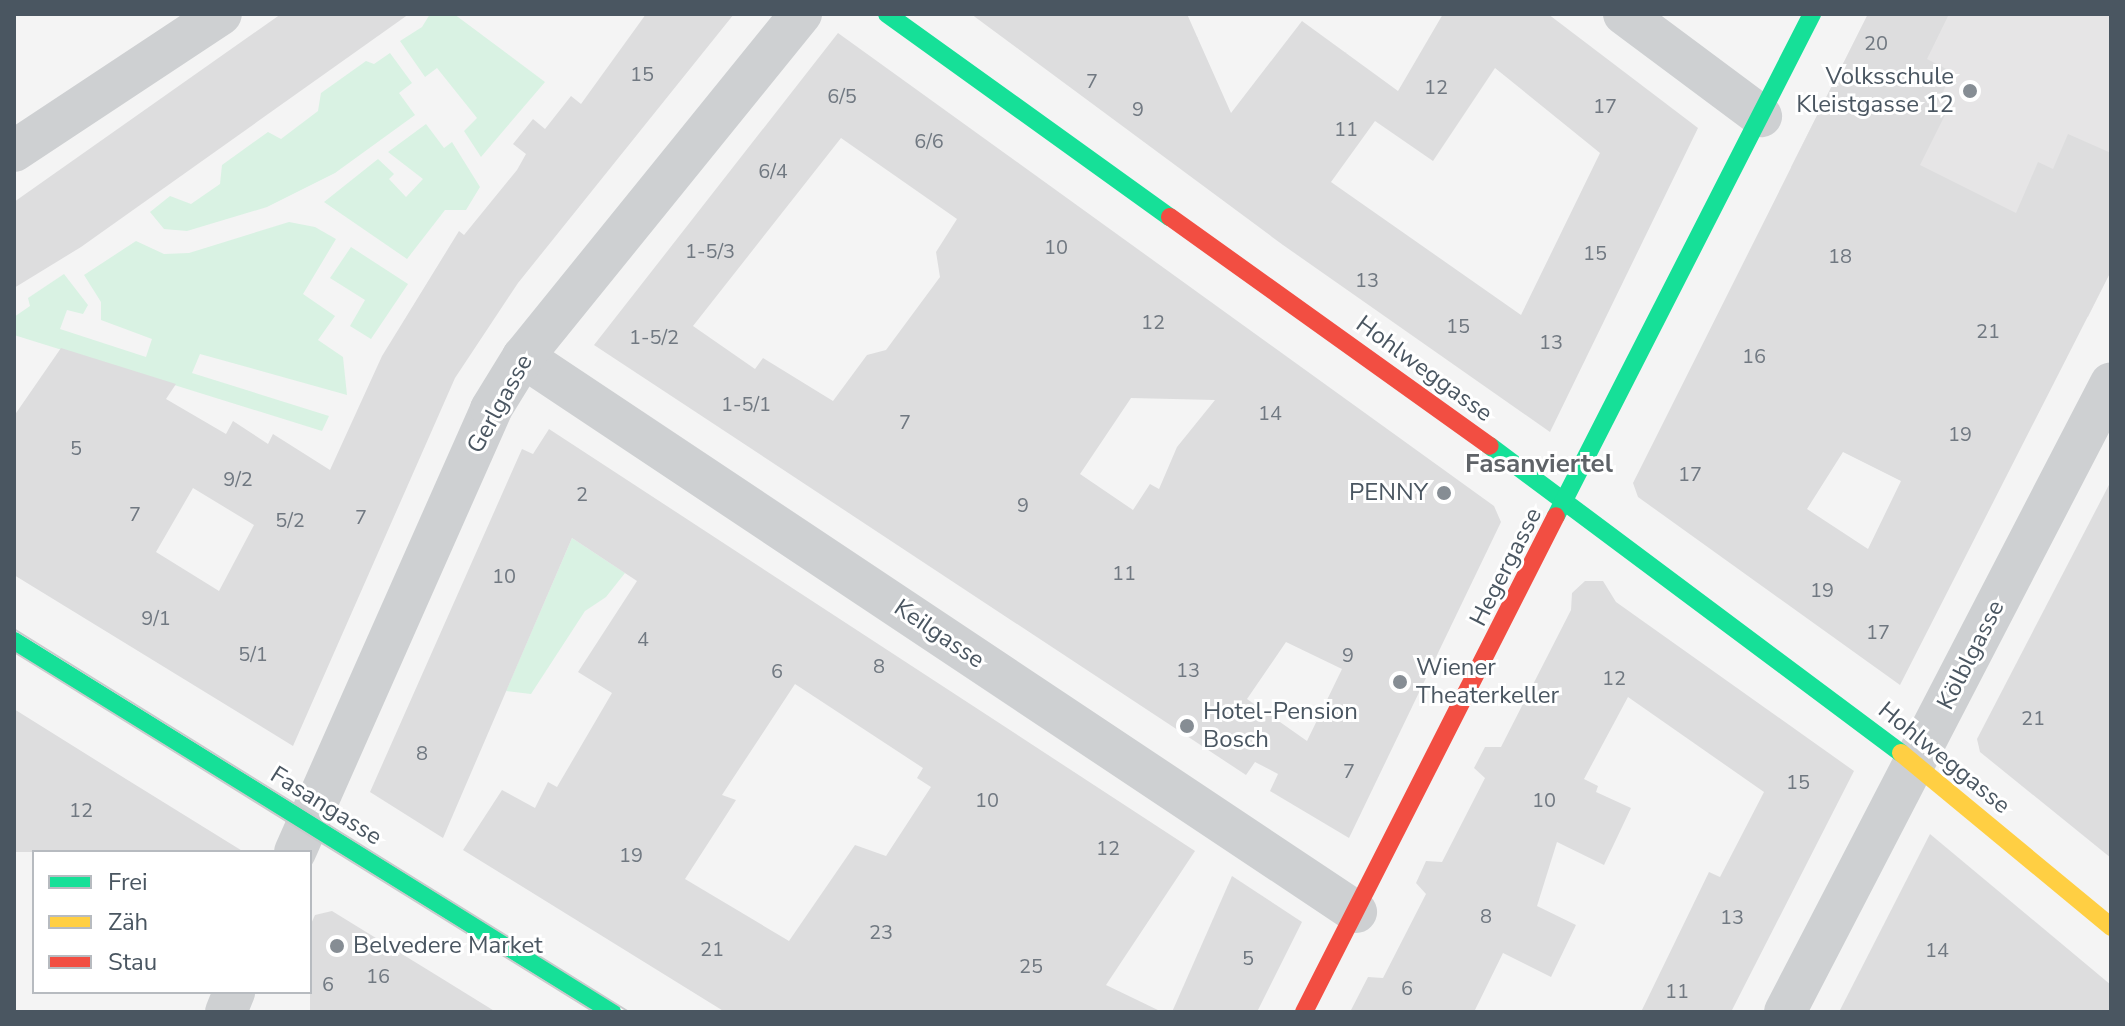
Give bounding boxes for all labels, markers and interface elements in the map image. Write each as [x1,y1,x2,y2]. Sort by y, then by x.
house number: 20 [1864,31,1888,55]
house number: 15 [630,62,654,86]
place label: Volksschule Kleistgasse 12 [1796,63,1954,119]
house number: 7 [1086,69,1098,93]
house number: 12 [1424,75,1448,99]
marker: Volksschule Kleistgasse 12 [1961,82,1979,100]
house number: 6/5 [827,84,857,108]
house number: 17 [1593,94,1617,118]
house number: 9 [1132,97,1144,121]
house number: 11 [1334,117,1358,141]
house number: 6/6 [914,129,944,153]
house number: 6/4 [758,159,788,183]
house number: 10 [1044,235,1068,259]
house number: 1-5/3 [685,239,735,263]
house number: 15 [1583,241,1607,265]
house number: 18 [1828,244,1852,268]
house number: 13 [1355,268,1379,292]
house number: 12 [1141,310,1165,334]
street label: Hohlweggasse [1350,310,1498,428]
house number: 15 [1446,314,1470,338]
house number: 21 [1976,319,2000,343]
house number: 1-5/2 [629,325,679,349]
house number: 13 [1539,330,1563,354]
house number: 16 [1742,344,1766,368]
street label: Gerlgasse [461,350,539,458]
house number: 1-5/1 [721,392,771,416]
house number: 14 [1258,401,1282,425]
house number: 7 [899,410,911,434]
house number: 19 [1948,422,1972,446]
house number: 5 [70,436,82,460]
district label: Fasanviertel [1465,448,1613,480]
house number: 17 [1678,462,1702,486]
house number: 9/2 [223,467,253,491]
place label: PENNY [1349,479,1428,507]
house number: 2 [576,482,588,506]
marker: PENNY [1435,484,1453,502]
house number: 9 [1017,493,1029,517]
house number: 7 [129,502,141,526]
street label: Hegergasse [1464,503,1548,631]
house number: 7 [355,505,367,529]
house number: 5/2 [275,508,305,532]
house number: 11 [1112,561,1136,585]
house number: 10 [492,564,516,588]
house number: 19 [1810,578,1834,602]
street label: Keilgasse [888,593,990,675]
street label: Kölblgasse [1931,596,2011,714]
house number: 9/1 [141,606,171,630]
house number: 17 [1866,620,1890,644]
house number: 4 [637,627,649,651]
house number: 5/1 [238,642,268,666]
house number: 9 [1342,643,1354,667]
house number: 8 [873,654,885,678]
place label: Wiener Theaterkeller [1416,654,1559,710]
house number: 13 [1176,658,1200,682]
house number: 6 [771,659,783,683]
house number: 12 [1602,666,1626,690]
marker: Wiener Theaterkeller [1391,673,1409,691]
street label: Hohlweggasse [1872,696,2016,820]
place label: Hotel-Pension Bosch [1203,698,1358,754]
house number: 21 [2021,706,2045,730]
marker: Hotel-Pension Bosch [1178,717,1196,735]
house number: 8 [416,741,428,765]
house number: 7 [1343,759,1355,783]
street label: Fasangasse [265,760,387,852]
house number: 15 [1786,770,1810,794]
house number: 10 [975,788,999,812]
house number: 10 [1532,788,1556,812]
house number: 12 [69,798,93,822]
house number: 12 [1096,836,1120,860]
house number: 19 [619,843,643,867]
legend [32,850,312,994]
text: Frei [108,866,148,898]
house number: 8 [1480,904,1492,928]
house number: 13 [1720,905,1744,929]
text: Zäh [108,906,148,938]
house number: 23 [869,920,893,944]
place label: Belvedere Market [353,932,543,960]
marker: Belvedere Market [328,937,346,955]
house number: 21 [700,937,724,961]
house number: 14 [1925,938,1949,962]
text: Stau [108,946,157,978]
house number: 5 [1242,946,1254,970]
house number: 25 [1019,954,1043,978]
house number: 16 [366,964,390,988]
house number: 6 [322,972,334,996]
house number: 6 [1401,976,1413,1000]
house number: 11 [1665,979,1689,1003]

